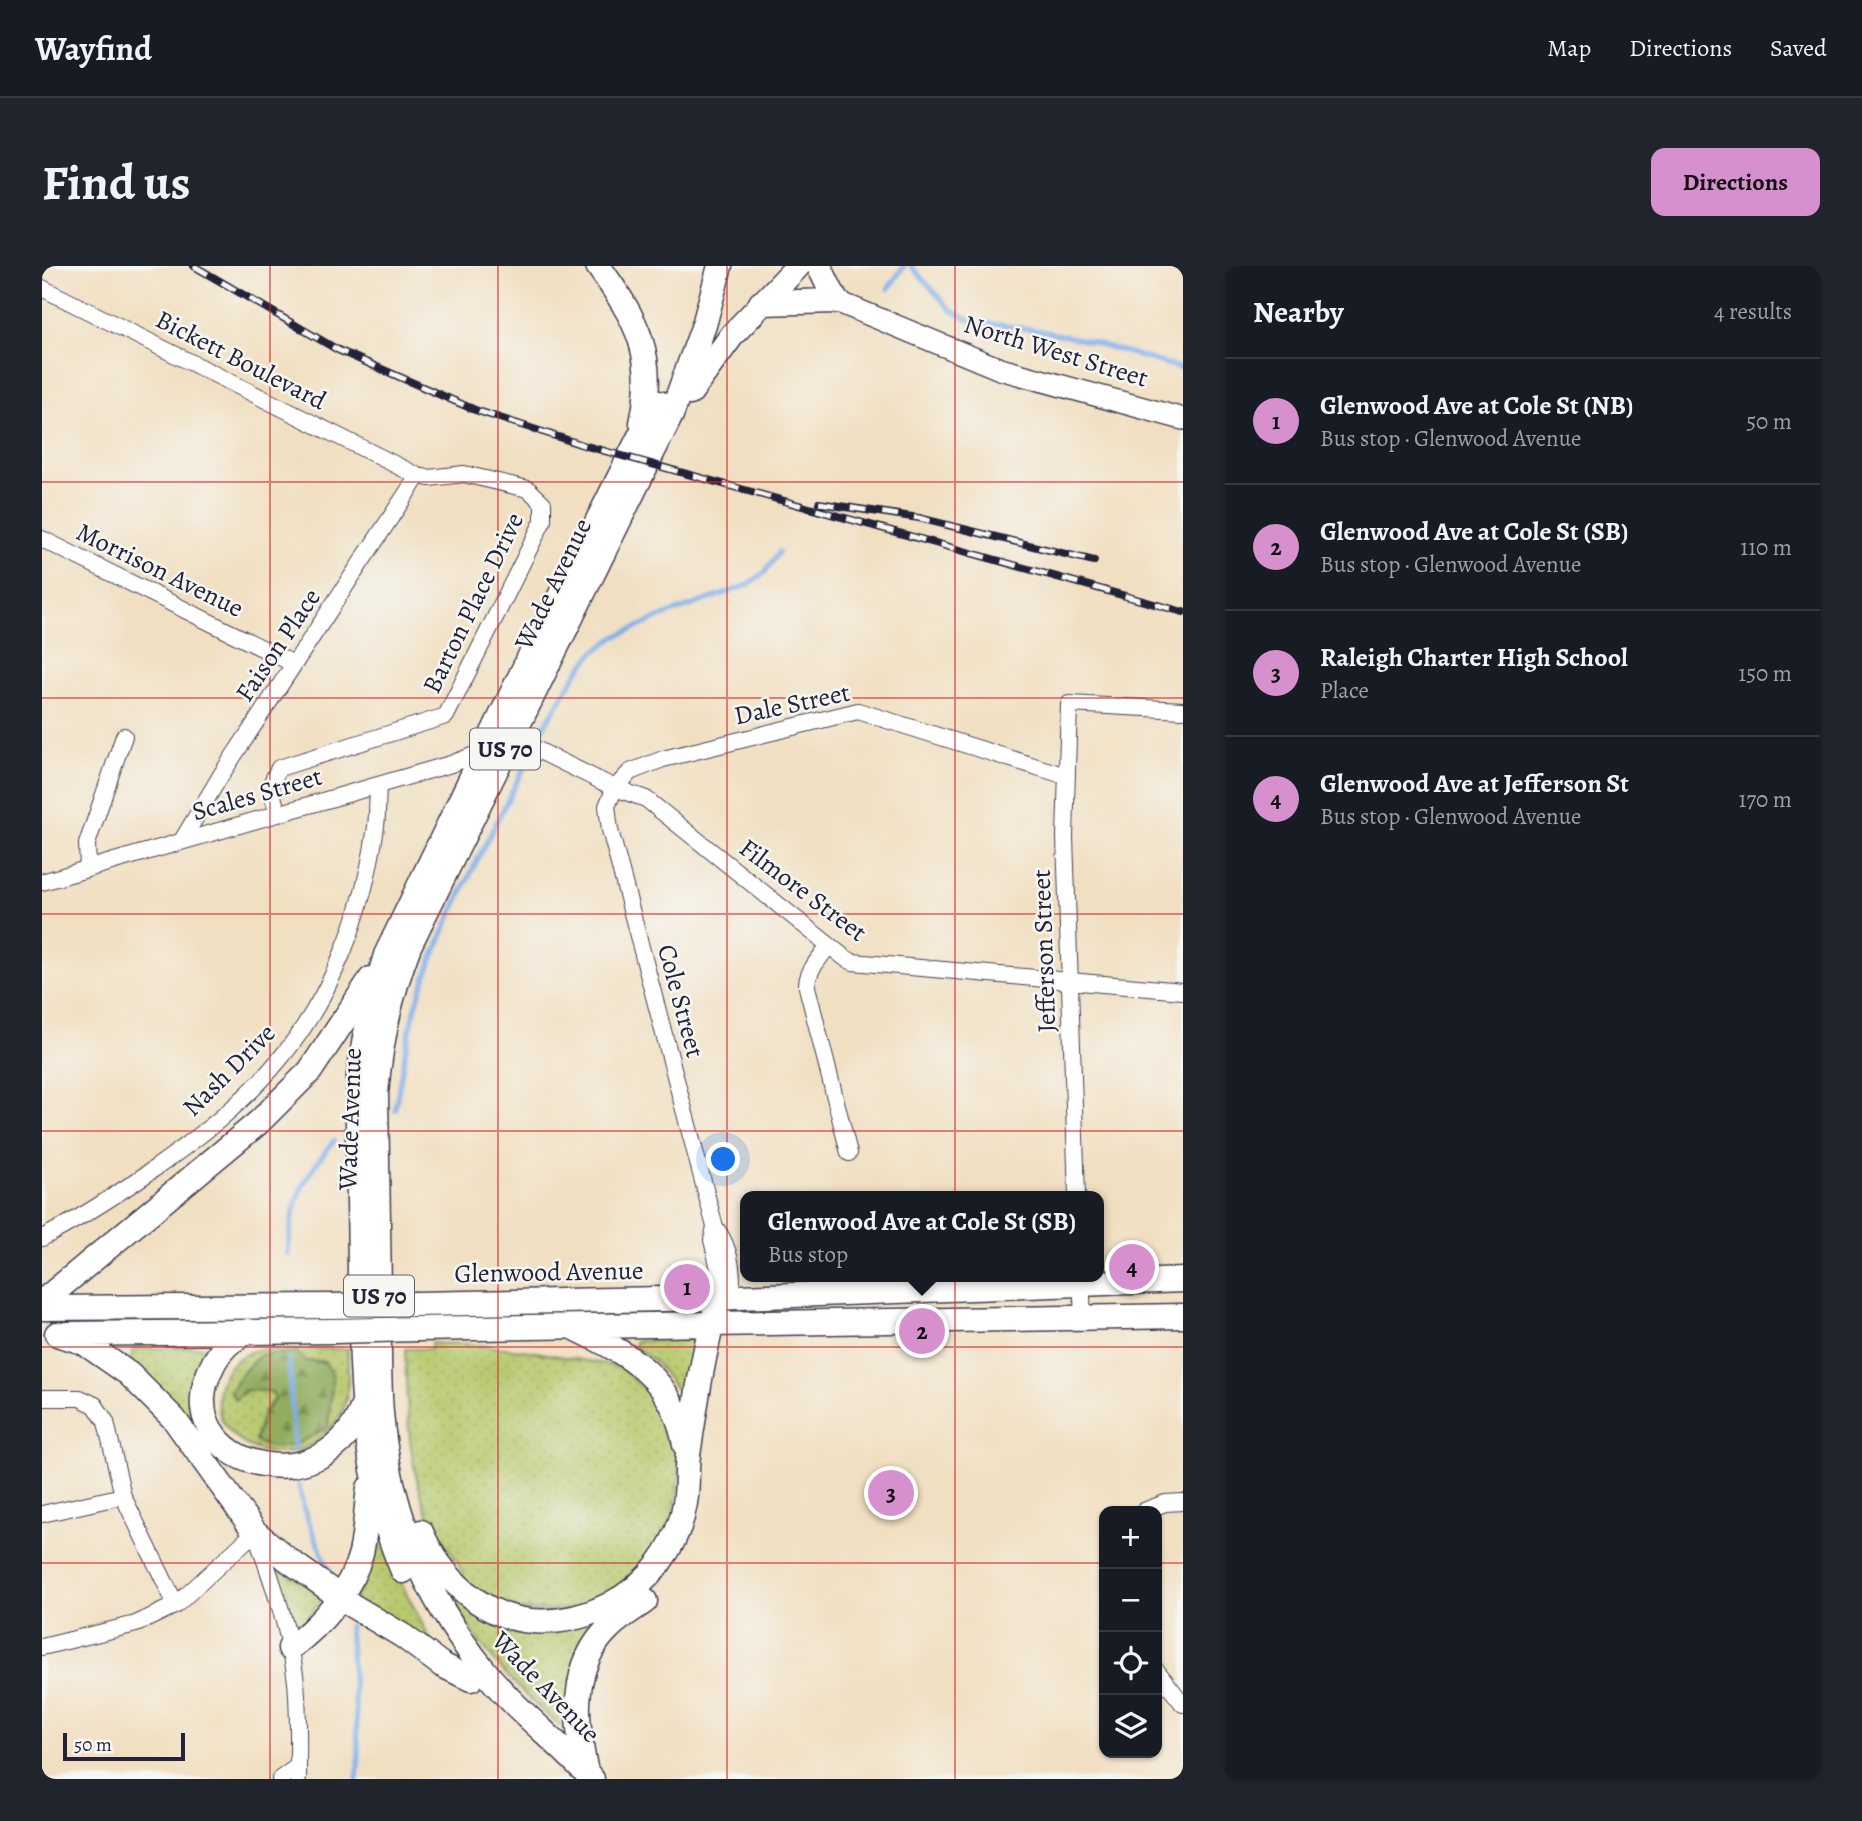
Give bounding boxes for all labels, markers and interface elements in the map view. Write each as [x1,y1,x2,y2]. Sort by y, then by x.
text: Wayfind [35,26,152,71]
text: Map [1547,32,1591,64]
text: Directions [1629,32,1732,64]
text: Saved [1770,32,1827,64]
button: Directions [1651,148,1820,216]
text: Find us [42,149,190,216]
text: Nearby [1253,292,1344,332]
text: 4 results [1714,296,1792,327]
street label: Bickett Boulevard [150,302,332,418]
street label: North West Street [960,306,1153,396]
text: Glenwood Ave at Cole St (NB) [1320,388,1633,423]
text: 1 [1272,406,1280,437]
text: 50 m [1746,406,1792,437]
text: Bus stop · Glenwood Avenue [1320,423,1581,454]
street label: Barton Place Drive [414,507,532,699]
street label: Wade Avenue [506,512,600,657]
street label: Morrison Avenue [71,514,249,626]
text: Glenwood Ave at Cole St (SB) [1320,514,1629,549]
text: 2 [1270,532,1282,563]
text: 110 m [1740,532,1792,563]
text: Bus stop · Glenwood Avenue [1320,549,1581,580]
street label: Faison Place [227,582,329,708]
text: Raleigh Charter High School [1320,640,1628,675]
text: 3 [1271,658,1281,689]
text: 150 m [1738,658,1792,689]
street label: Dale Street [731,675,853,733]
text: Place [1320,675,1369,706]
road number: US 70 [470,728,540,770]
street label: Scales Street [188,759,326,829]
text: Glenwood Ave at Jefferson St [1320,766,1629,801]
text: 4 [1271,784,1281,815]
text: 170 m [1739,784,1792,815]
text: Bus stop · Glenwood Avenue [1320,801,1581,832]
street label: Filmore Street [732,830,874,950]
street label: Jefferson Street [1024,868,1064,1033]
street label: Cole Street [649,941,713,1062]
street label: Nash Drive [175,1016,283,1124]
street label: Wade Avenue [330,1047,370,1192]
your location [706,1142,740,1176]
popup [740,1191,1104,1282]
text: Glenwood Ave at Cole St (SB) [768,1204,1076,1239]
text: Bus stop [768,1239,848,1270]
pin: 4 [1109,1241,1155,1293]
street label: Glenwood Avenue [454,1253,644,1291]
pin: 1 [664,1261,710,1313]
road number: US 70 [344,1276,414,1316]
pin: 2 [899,1305,945,1357]
pin: 3 [868,1467,914,1519]
map controls [1099,1506,1162,1758]
button: + [1099,1506,1162,1569]
button: − [1099,1569,1162,1632]
street label: Wade Avenue [483,1623,608,1750]
button: locate [1099,1632,1162,1695]
button: layers [1099,1695,1162,1758]
scale bar [63,1730,186,1762]
text: 50 m [74,1732,112,1758]

